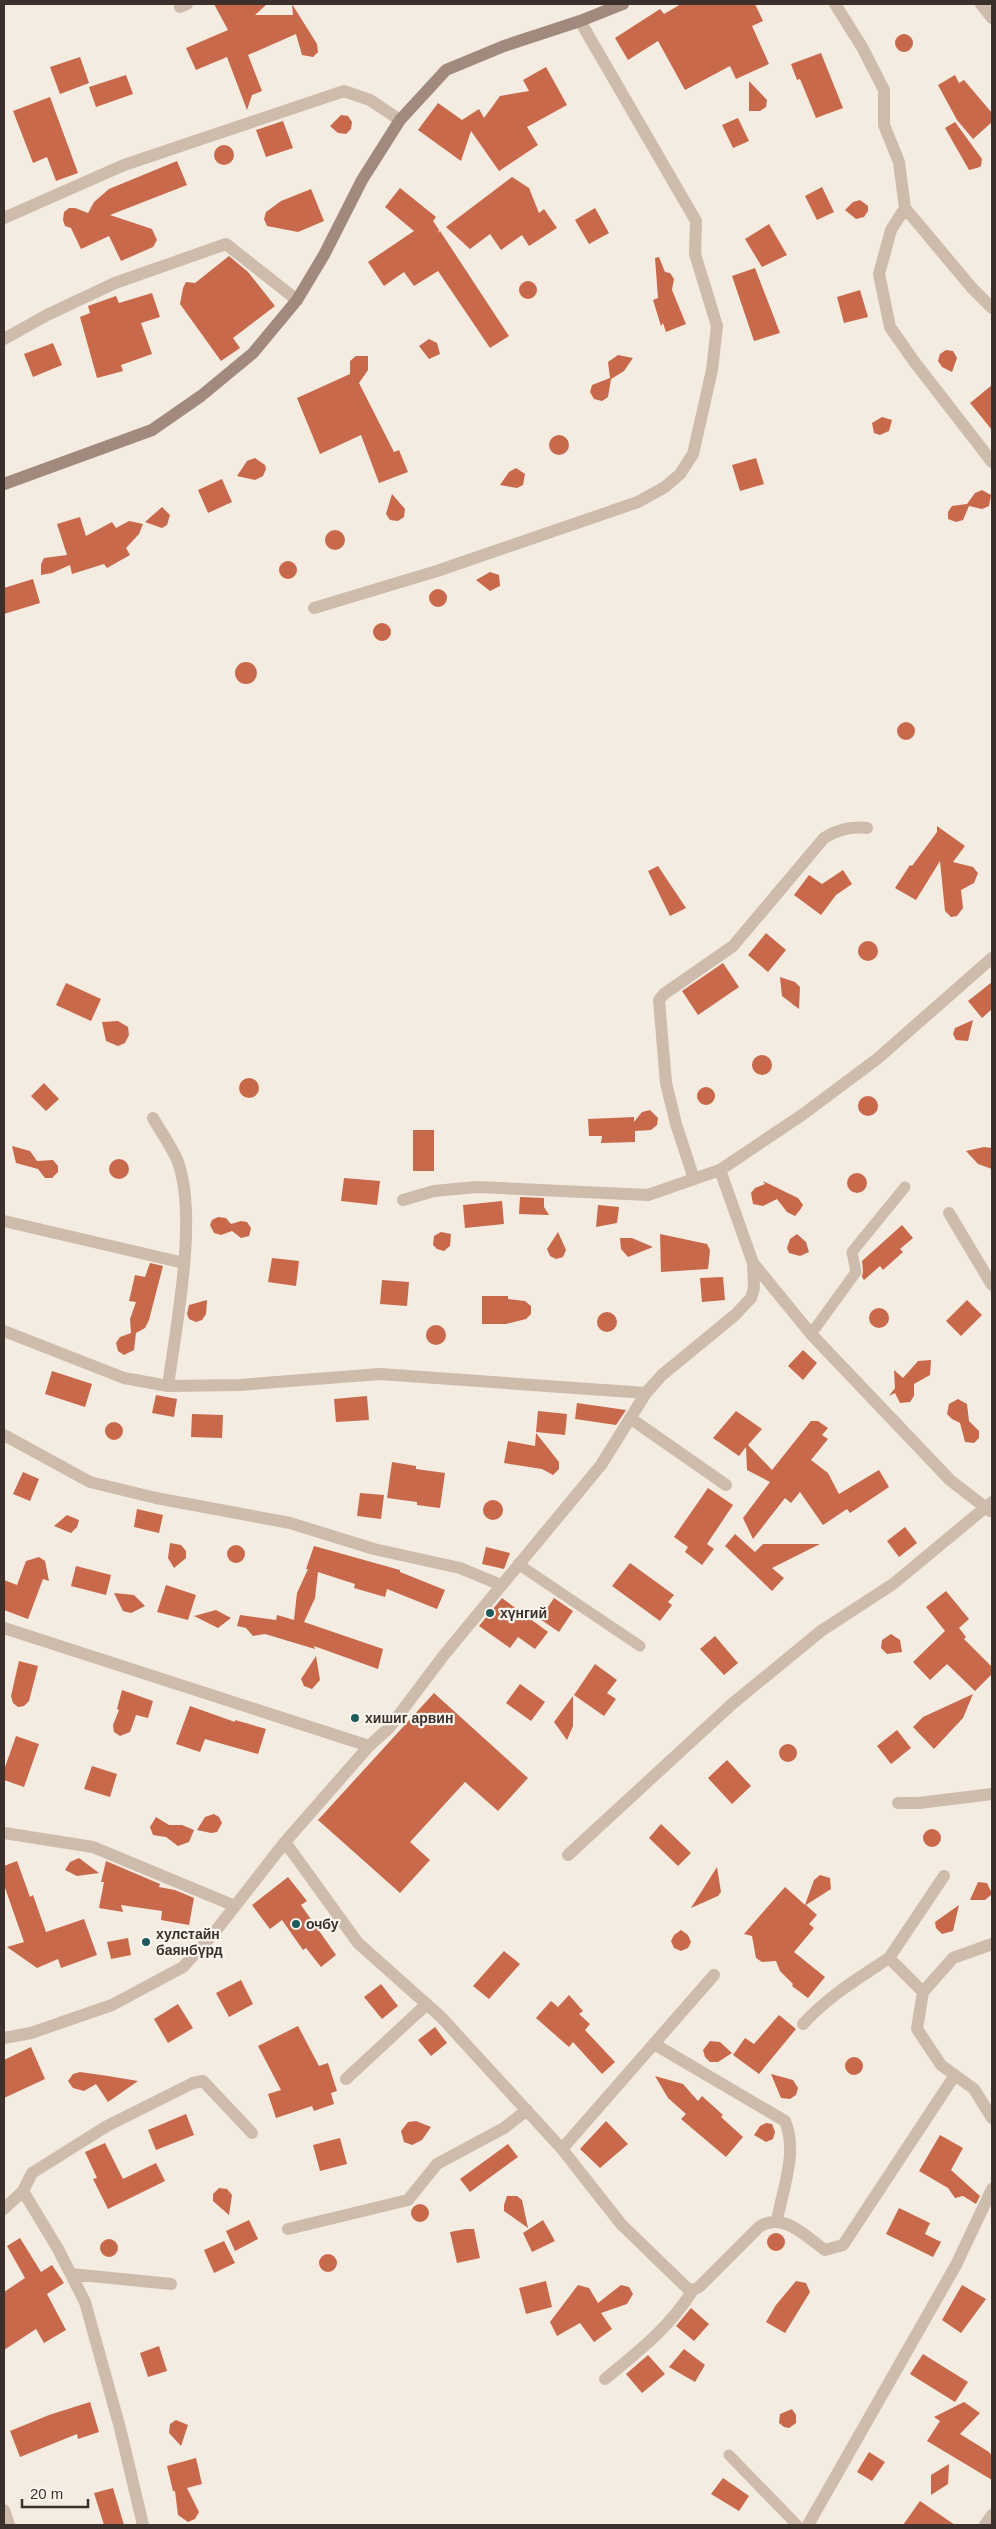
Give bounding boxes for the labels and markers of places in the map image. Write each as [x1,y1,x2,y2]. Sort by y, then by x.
place label: хүнгий [500,1605,547,1621]
marker: хүнгий [484,1607,496,1619]
place label: хишиг арвин [365,1710,453,1726]
marker: хишиг арвин [349,1712,361,1724]
place label: очбу [306,1916,339,1932]
marker: очбу [290,1918,302,1930]
place label: хулстайн баянбүрд [156,1926,223,1958]
marker: хулстайн баянбүрд [140,1936,152,1948]

